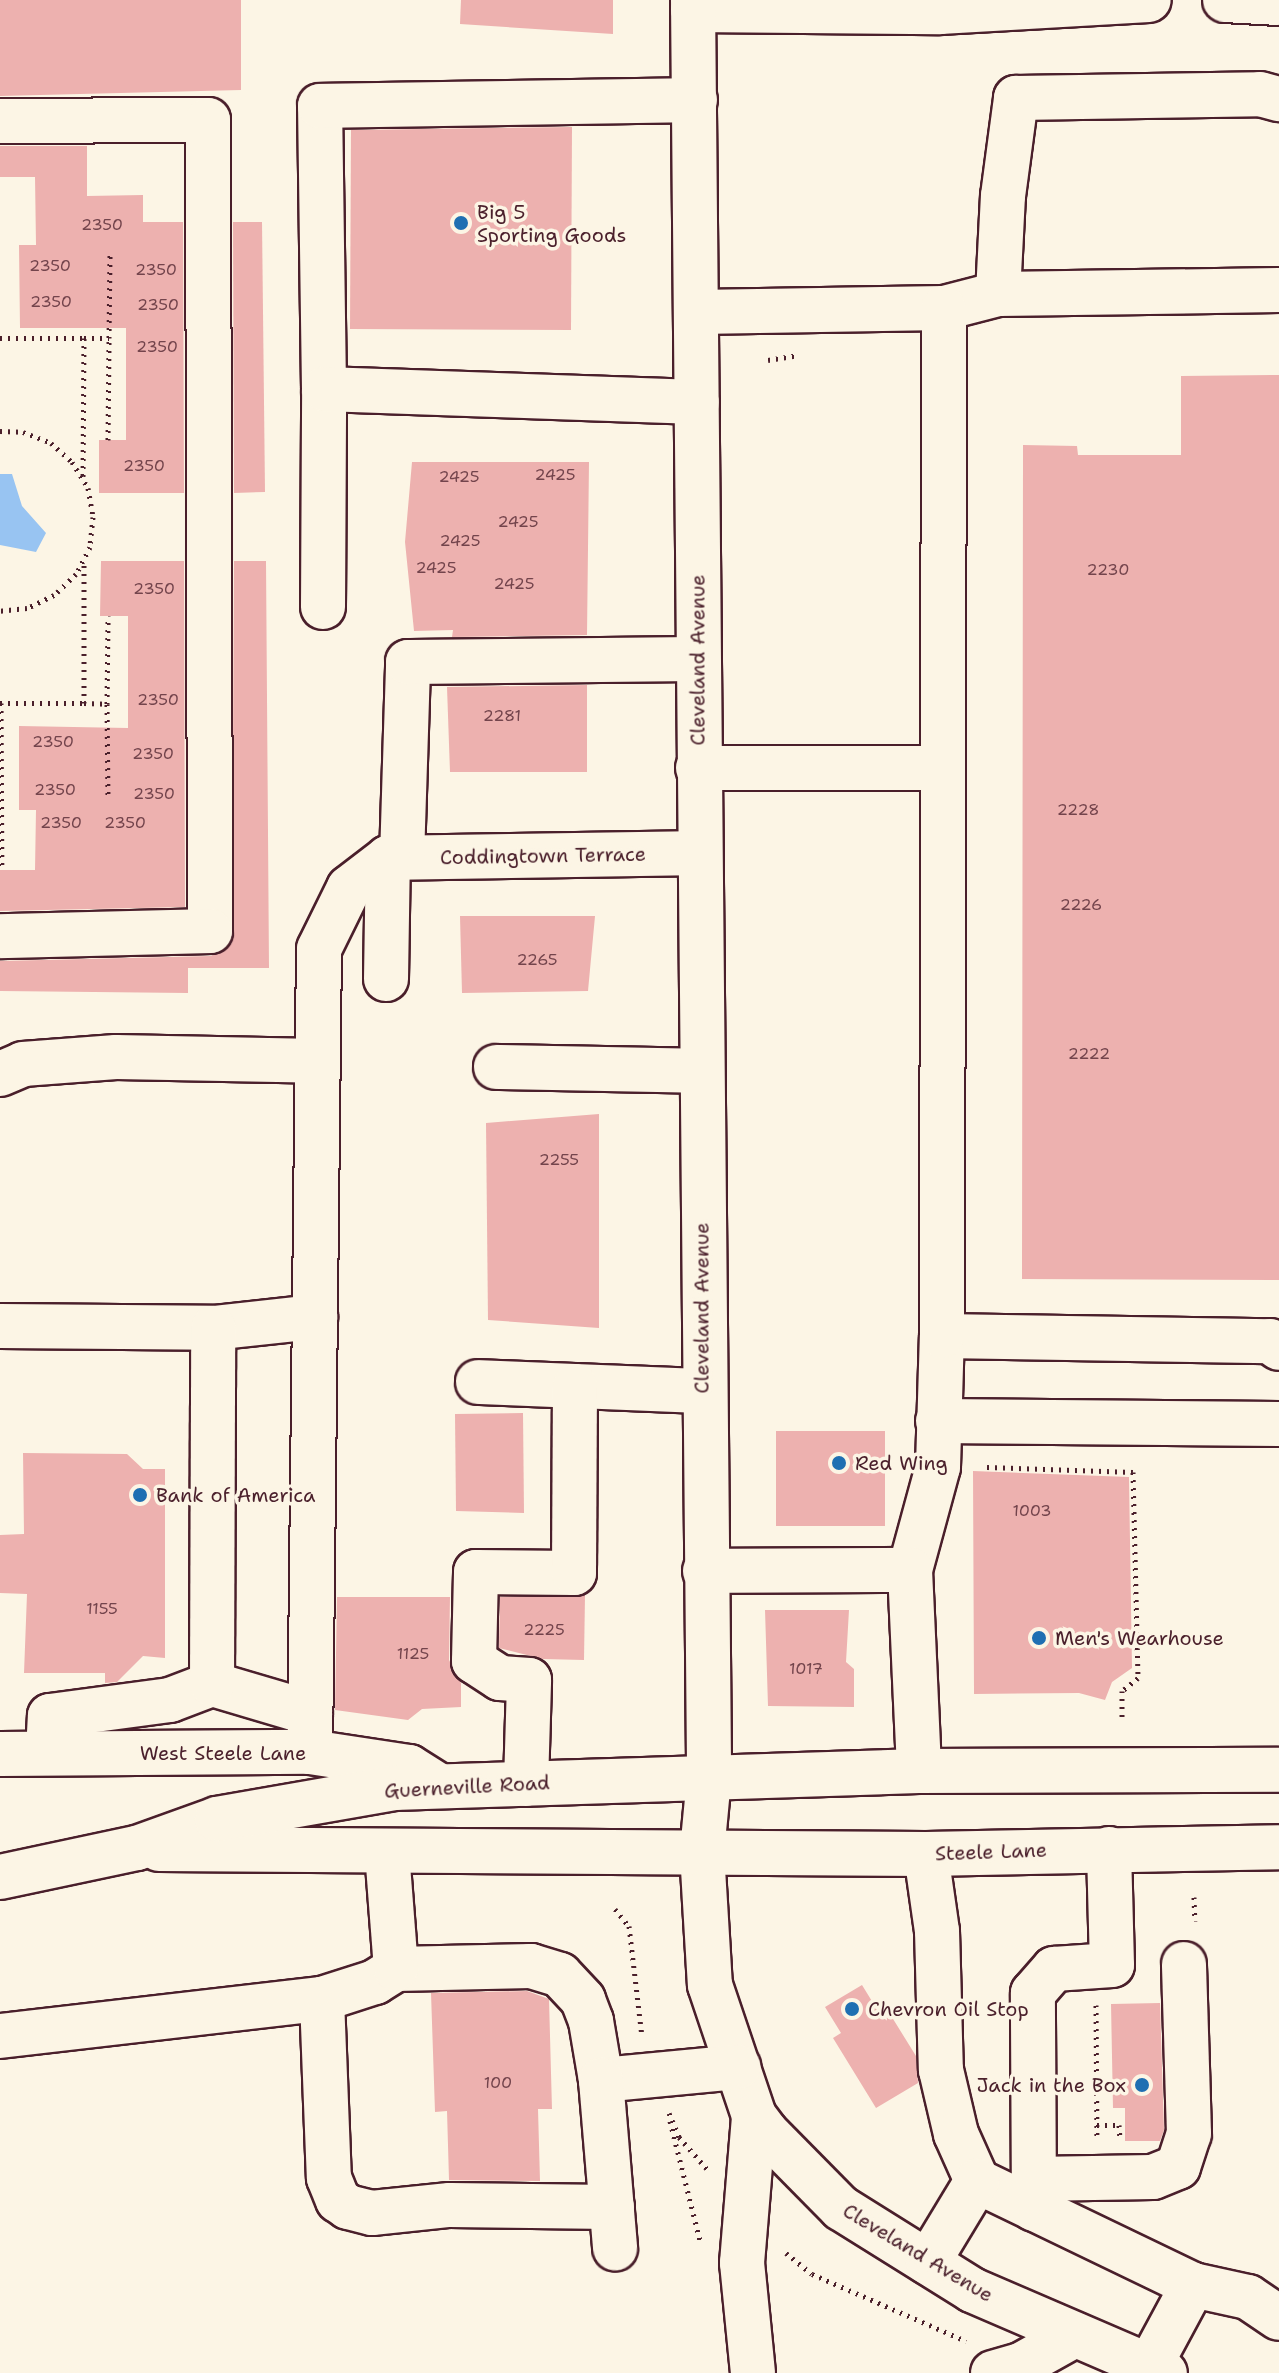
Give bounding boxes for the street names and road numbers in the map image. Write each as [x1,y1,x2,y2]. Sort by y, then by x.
street label: Cleveland Avenue [686,574,710,746]
street label: Coddingtown Terrace [440,842,646,870]
street label: Cleveland Avenue [690,1222,714,1394]
street label: West Steele Lane [140,1741,306,1765]
street label: Guerneville Road [384,1771,550,1803]
street label: Steele Lane [935,1838,1047,1866]
street label: Cleveland Avenue [838,2199,998,2307]

